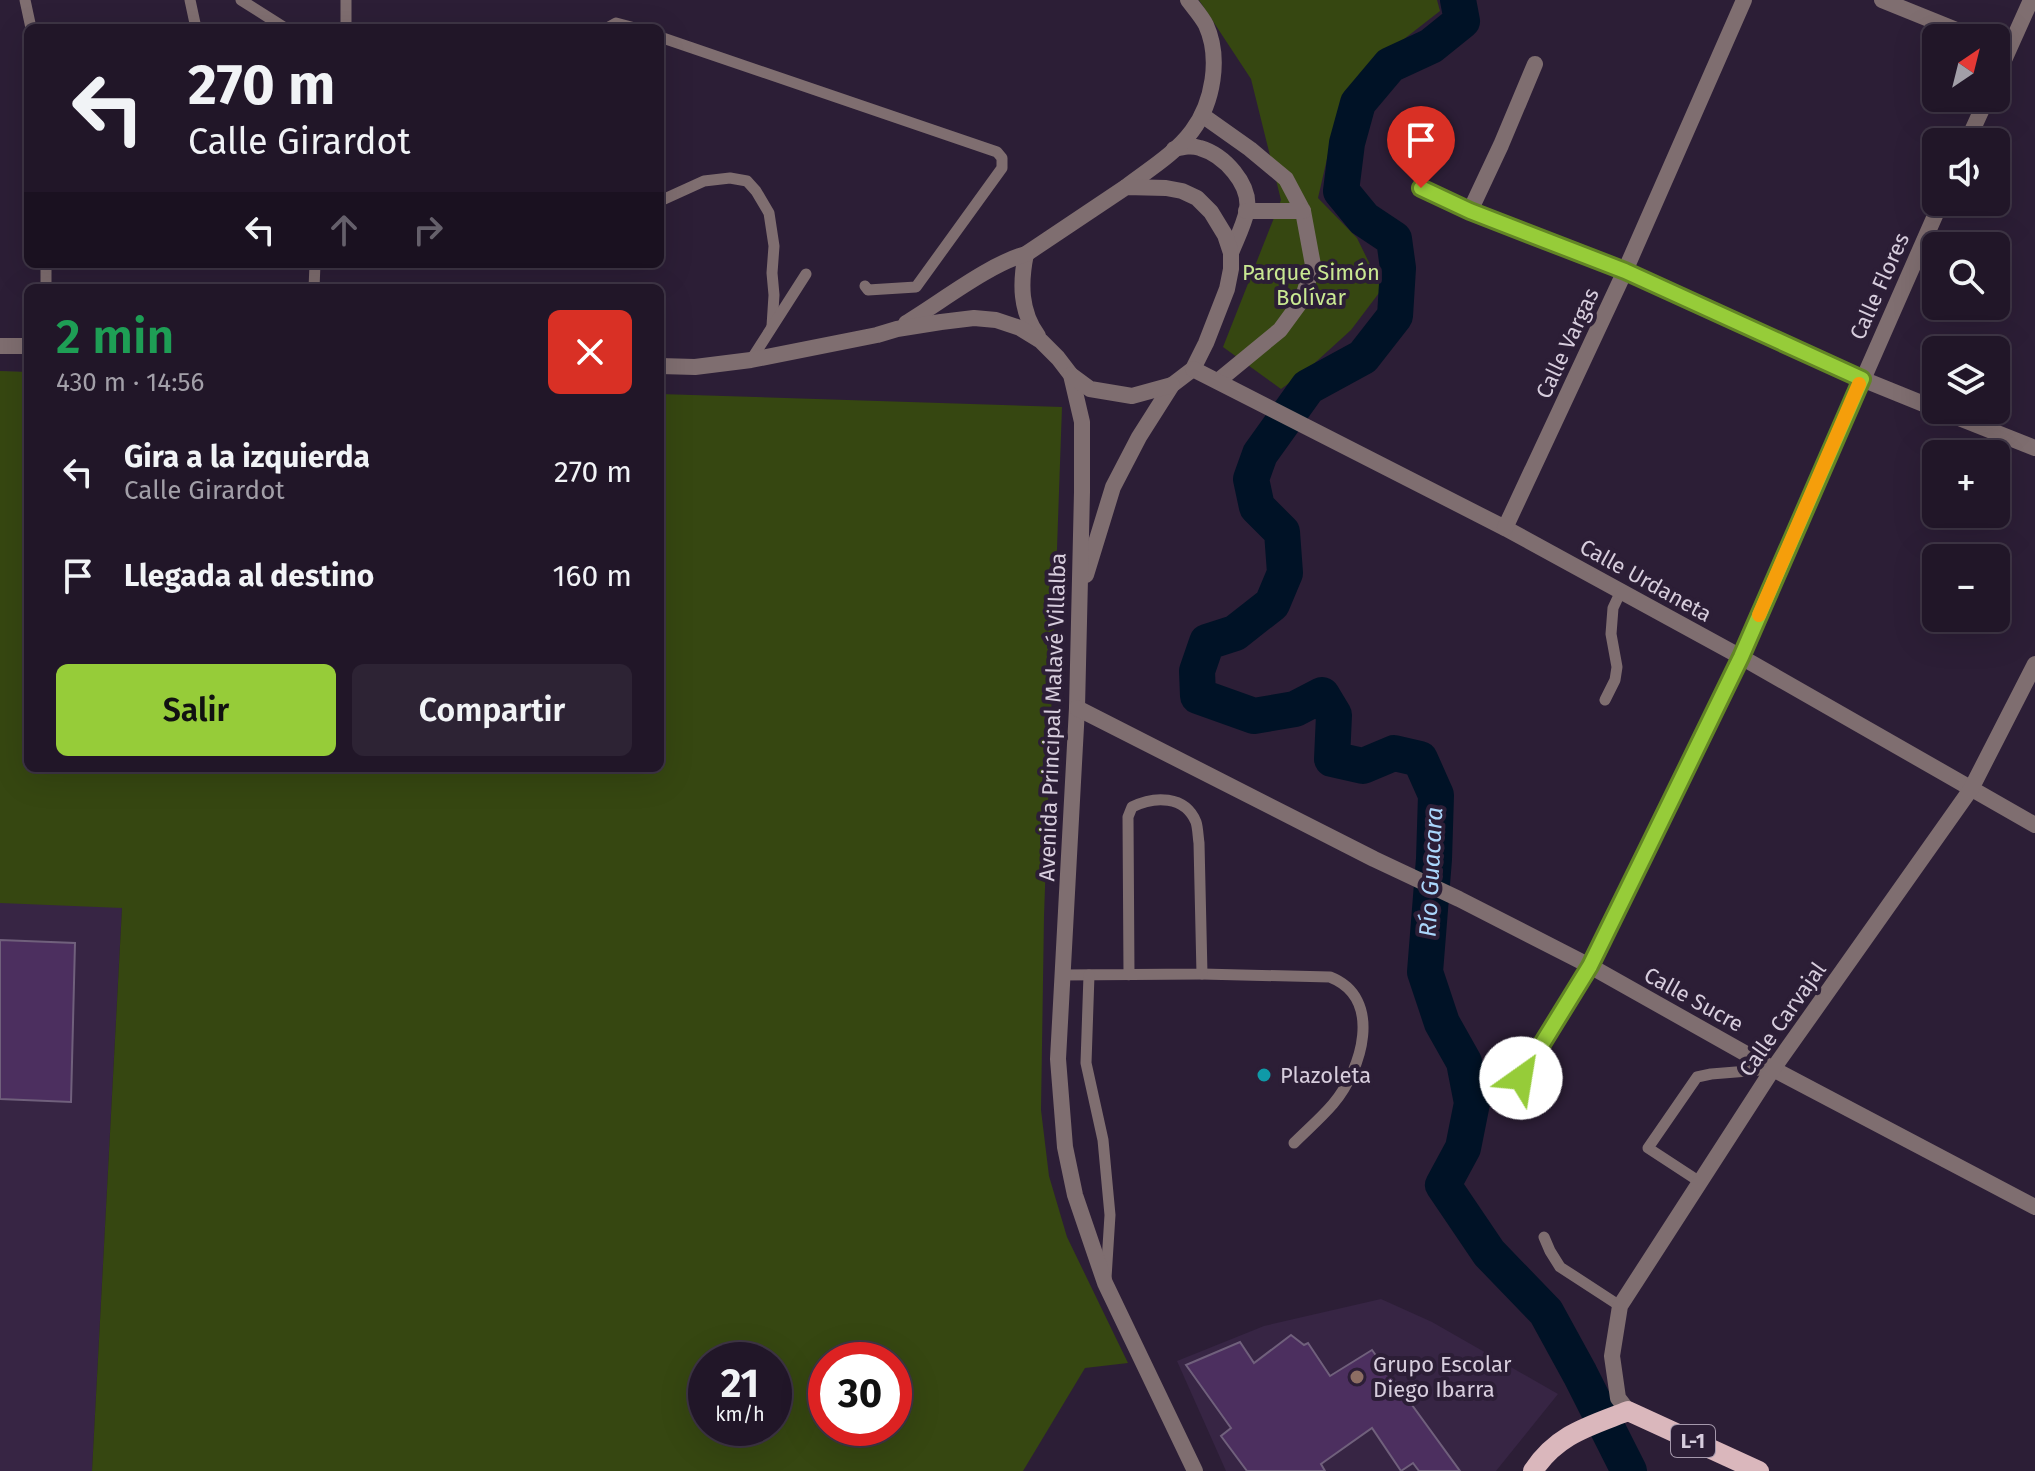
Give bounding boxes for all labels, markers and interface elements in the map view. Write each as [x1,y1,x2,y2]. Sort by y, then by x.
north arrow [1922,24,2010,112]
map controls [1922,24,2010,632]
text: 270 m [188,52,335,119]
icon: left [56,56,160,160]
pin [1387,106,1455,188]
icon: arrive [1399,118,1443,162]
text: Calle Girardot [188,120,411,164]
button: sound [1922,128,2010,216]
icon: left [238,208,282,252]
icon: ahead [322,208,366,252]
icon: right [406,208,450,252]
street label: Calle Flores [1844,228,1915,344]
button: search [1922,232,2010,320]
park label: Parque Simón Bolívar [1242,259,1380,311]
street label: Calle Vargas [1530,284,1605,403]
text: 2 min [56,308,174,366]
button: close [548,310,632,394]
button: layers [1922,336,2010,424]
text: 430 m · 14:56 [56,367,204,398]
text: Gira a la izquierda [124,439,370,475]
button: + [1922,440,2010,528]
icon: left [56,450,100,494]
text: 270 m [554,454,632,490]
text: Calle Girardot [124,475,285,506]
street label: Calle Urdaneta [1575,533,1716,628]
button: − [1922,544,2010,632]
street label: Avenida Principal Malavé Villalba [1033,552,1072,882]
icon: arrive [56,554,100,598]
text: Llegada al destino [124,558,374,594]
text: 160 m [553,558,632,594]
button: Salir [56,664,336,756]
button: Compartir [352,664,632,756]
water label: Río Guacara [1414,806,1448,938]
street label: Calle Carvajal [1733,957,1832,1082]
street label: Calle Sucre [1639,961,1748,1038]
position arrow [1479,1036,1563,1120]
place label: Plazoleta [1280,1062,1371,1089]
marker: Plazoleta [1255,1066,1273,1084]
speed limit sign: 30 [808,1342,912,1446]
place label: Grupo Escolar Diego Ibarra [1373,1351,1512,1403]
text: 21 [721,1360,759,1408]
marker: Grupo Escolar Diego Ibarra [1348,1368,1366,1386]
text: km/h [715,1402,765,1426]
road number: L-1 [1671,1425,1715,1457]

